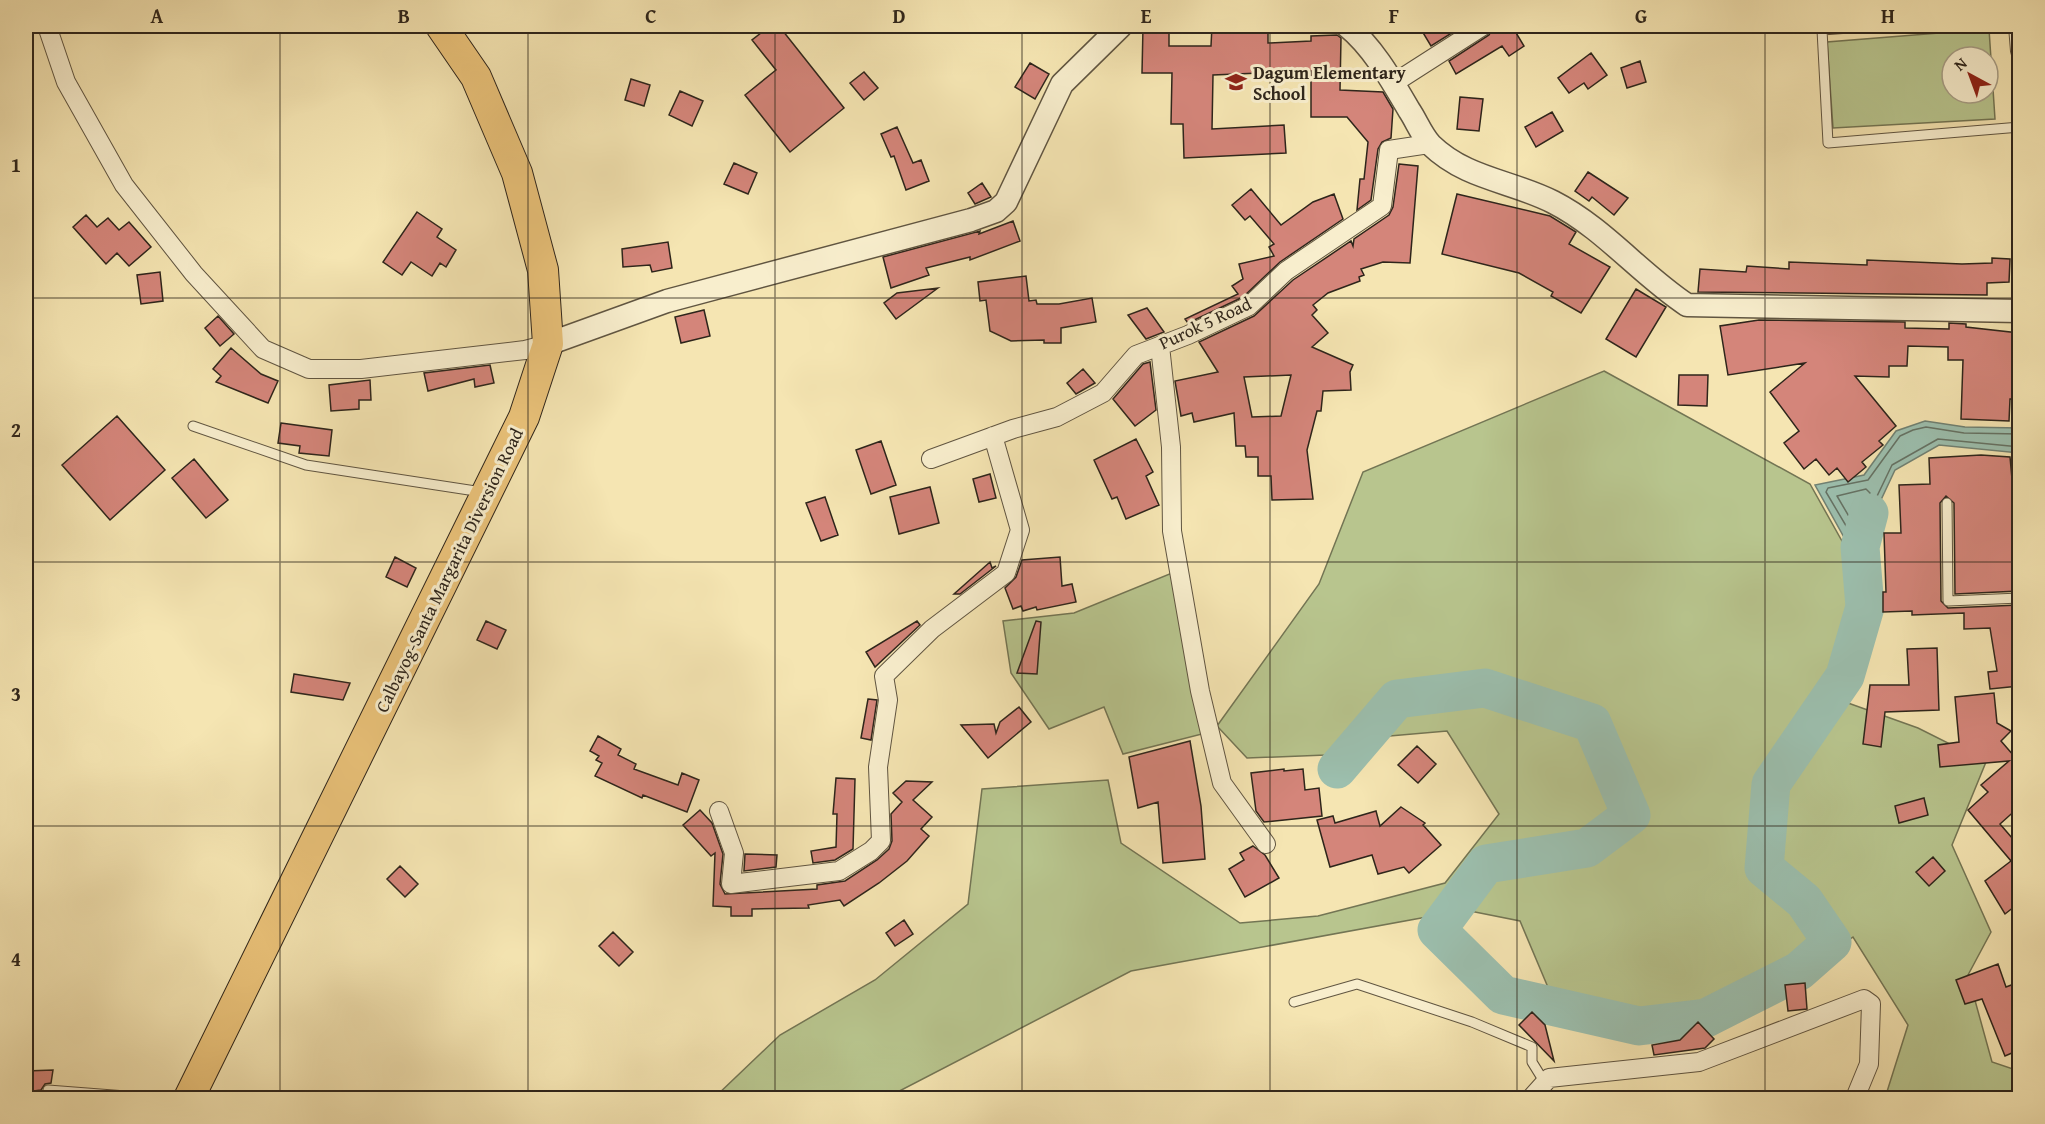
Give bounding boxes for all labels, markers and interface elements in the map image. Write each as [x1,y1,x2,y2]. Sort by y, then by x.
text: A [151,1,164,30]
text: B [398,1,410,30]
text: C [645,1,657,30]
text: D [892,1,906,30]
text: E [1141,1,1152,30]
text: F [1389,1,1399,30]
text: G [1635,1,1647,30]
text: H [1881,1,1895,30]
north arrow [1940,45,2000,105]
text: N [1948,51,1972,76]
place label: Dagum Elementary School [1253,59,1406,107]
school or university icon: Dagum Elementary School [1224,70,1248,94]
text: 1 [11,150,21,179]
street label: Purok 5 Road [1154,290,1256,356]
text: 2 [11,415,21,444]
street label: Calbayog-Santa Margarita Diversion Road [368,423,530,717]
text: 3 [11,679,21,708]
text: 4 [11,944,21,973]

